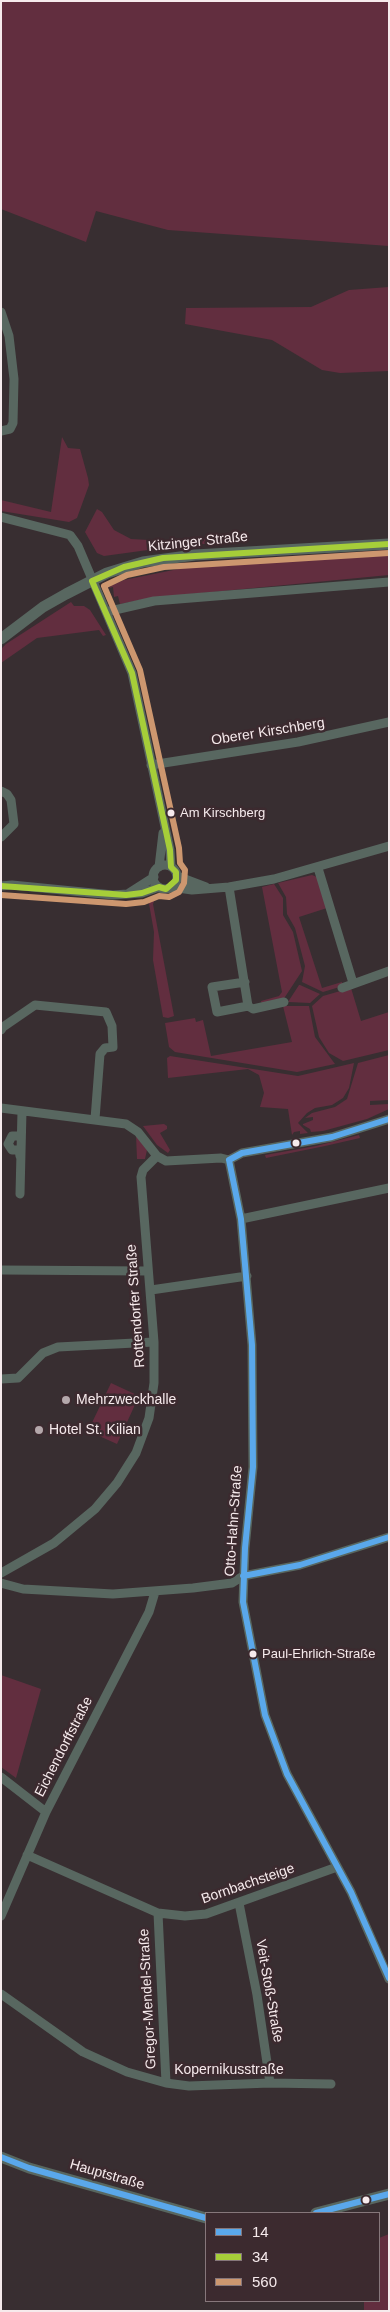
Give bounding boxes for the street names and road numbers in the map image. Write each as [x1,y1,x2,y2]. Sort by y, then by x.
street label: Kitzinger Straße [147,528,249,556]
street label: Oberer Kirschberg [210,715,326,749]
street label: Rottendorfer Straße [123,1244,149,1368]
street label: Otto-Hahn-Straße [222,1465,246,1577]
street label: Eichendorffstraße [31,1694,97,1800]
street label: Bornbachsteige [199,1860,297,1908]
street label: Gregor-Mendel-Straße [136,1928,160,2070]
street label: Veit-Stoß-Straße [252,1938,286,2044]
street label: Kopernikusstraße [174,2062,284,2078]
street label: Hauptstraße [68,2156,146,2194]

